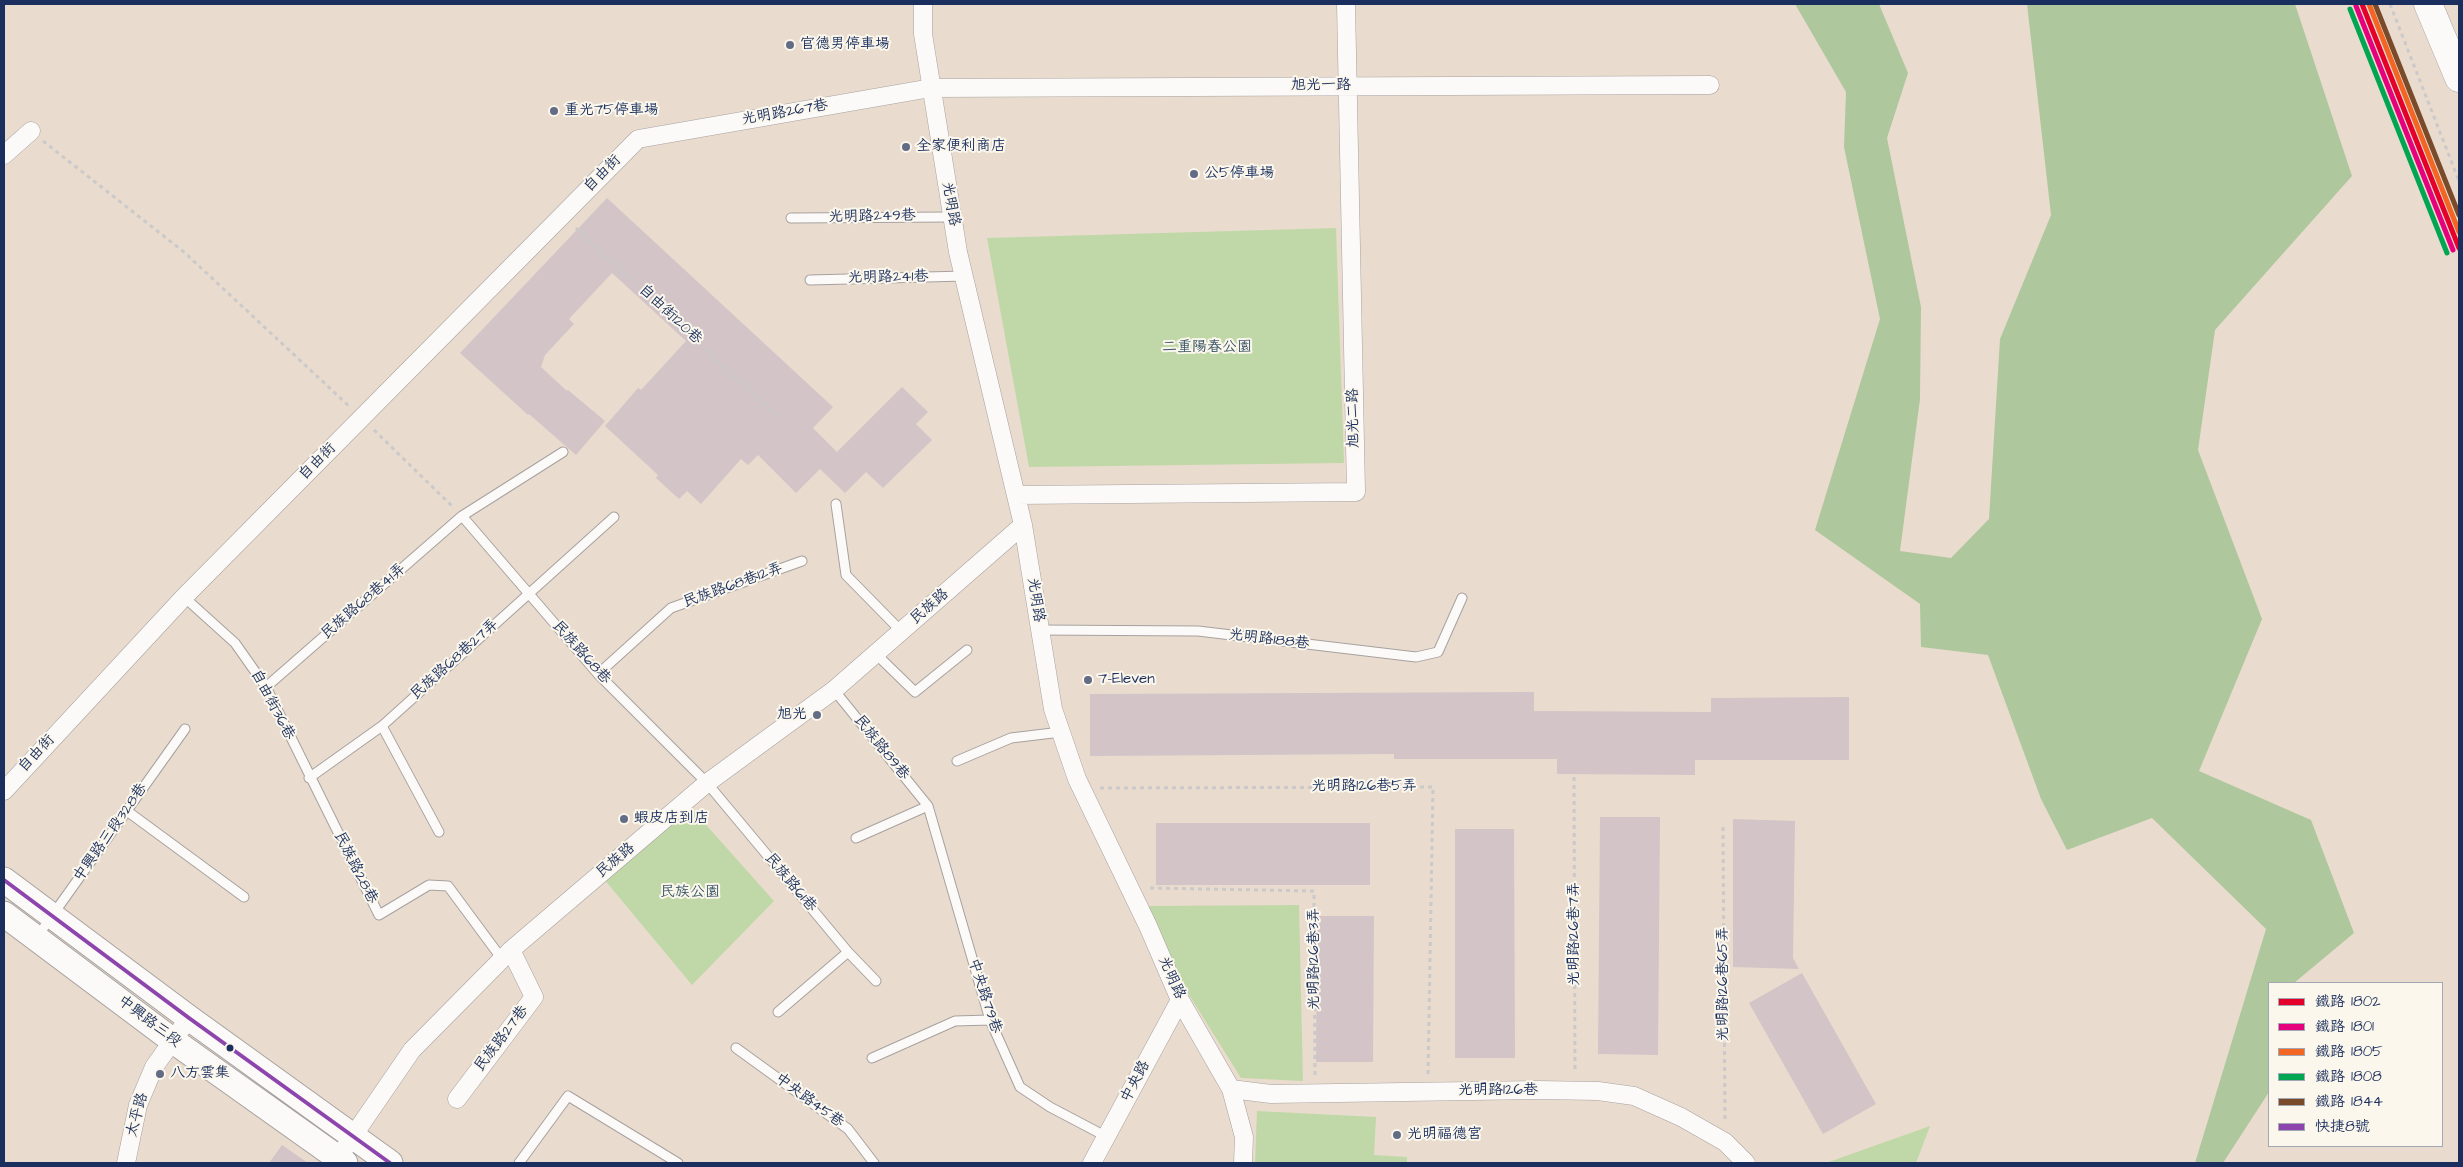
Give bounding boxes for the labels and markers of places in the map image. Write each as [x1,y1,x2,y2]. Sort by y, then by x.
place label: 官德男停車場 [800,36,890,54]
marker: 官德男停車場 [784,39,796,51]
place label: 重光75停車場 [564,102,659,120]
marker: 重光75停車場 [548,105,560,117]
place label: 全家便利商店 [916,138,1006,156]
marker: 全家便利商店 [900,141,912,153]
place label: 公5停車場 [1204,165,1275,183]
marker: 公5停車場 [1188,168,1200,180]
place label: 7-Eleven [1098,671,1155,689]
marker: 7-Eleven [1082,674,1094,686]
place label: 旭光 [777,706,807,724]
marker: 旭光 [811,709,823,721]
place label: 蝦皮店到店 [634,810,709,828]
marker: 蝦皮店到店 [618,813,630,825]
unlabelled marker [225,1043,235,1053]
place label: 八方雲集 [170,1065,230,1083]
marker: 八方雲集 [154,1068,166,1080]
place label: 光明福德宮 [1407,1126,1482,1144]
marker: 光明福德宮 [1391,1129,1403,1141]

